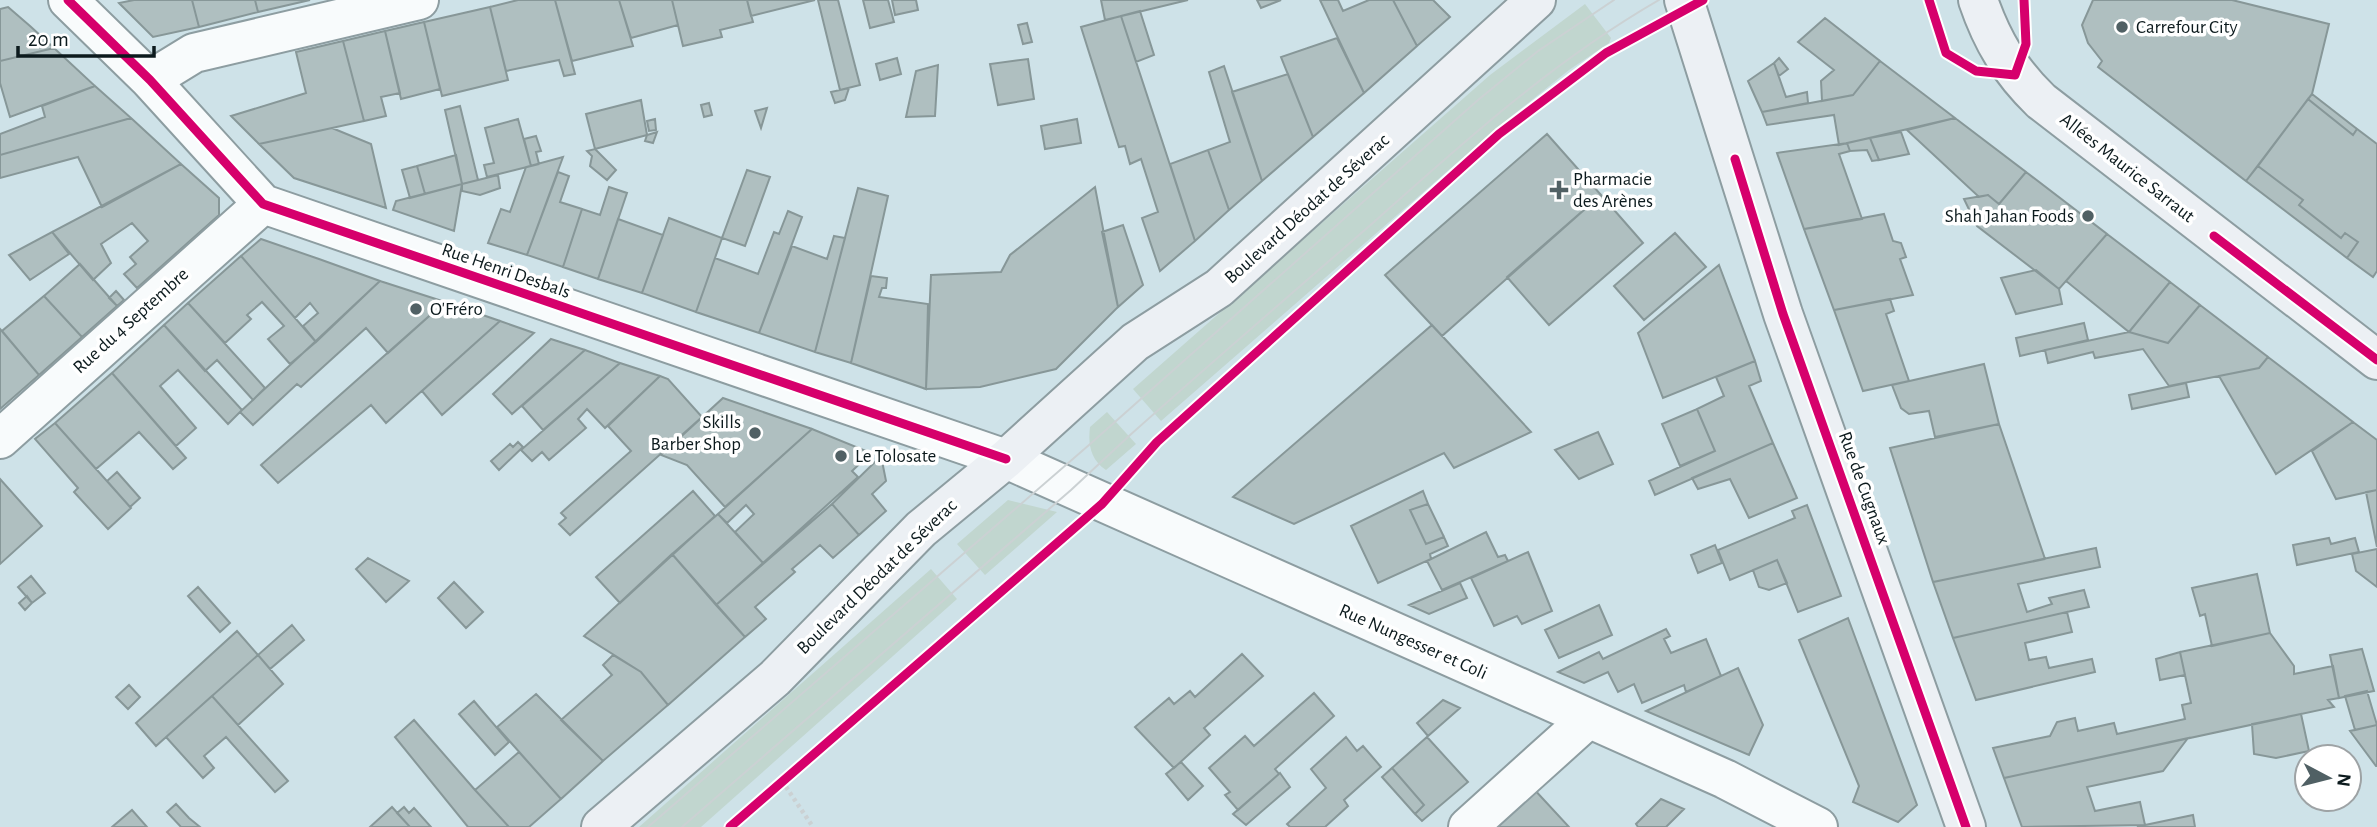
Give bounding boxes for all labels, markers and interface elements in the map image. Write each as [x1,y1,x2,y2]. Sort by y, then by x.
scale bar [18,14,154,58]
place label: Carrefour City [2136,18,2238,37]
marker: Carrefour City [2114,19,2130,35]
text: 20 m [28,29,69,50]
street label: Allées Maurice Sarraut [2056,110,2198,226]
street label: Boulevard Déodat de Séverac [1221,130,1393,288]
place label: Pharmacie des Arènes [1573,170,1653,211]
marker: Pharmacie des Arènes [1551,182,1567,198]
place label: Shah Jahan Foods [1945,207,2074,226]
marker: Shah Jahan Foods [2080,208,2096,224]
street label: Rue Henri Desbals [439,240,573,302]
street label: Rue du 4 Septembre [70,264,192,378]
place label: O'Fréro [430,300,483,319]
marker: O'Fréro [408,301,424,317]
place label: Skills Barber Shop [651,413,741,454]
marker: Skills Barber Shop [747,425,763,441]
street label: Rue de Cugnaux [1835,429,1893,547]
place label: Le Tolosate [855,447,936,466]
marker: Le Tolosate [833,448,849,464]
street label: Boulevard Déodat de Séverac [794,496,960,658]
street label: Rue Nungesser et Coli [1336,601,1490,683]
north arrow [2293,743,2363,813]
text: N [2333,772,2354,788]

